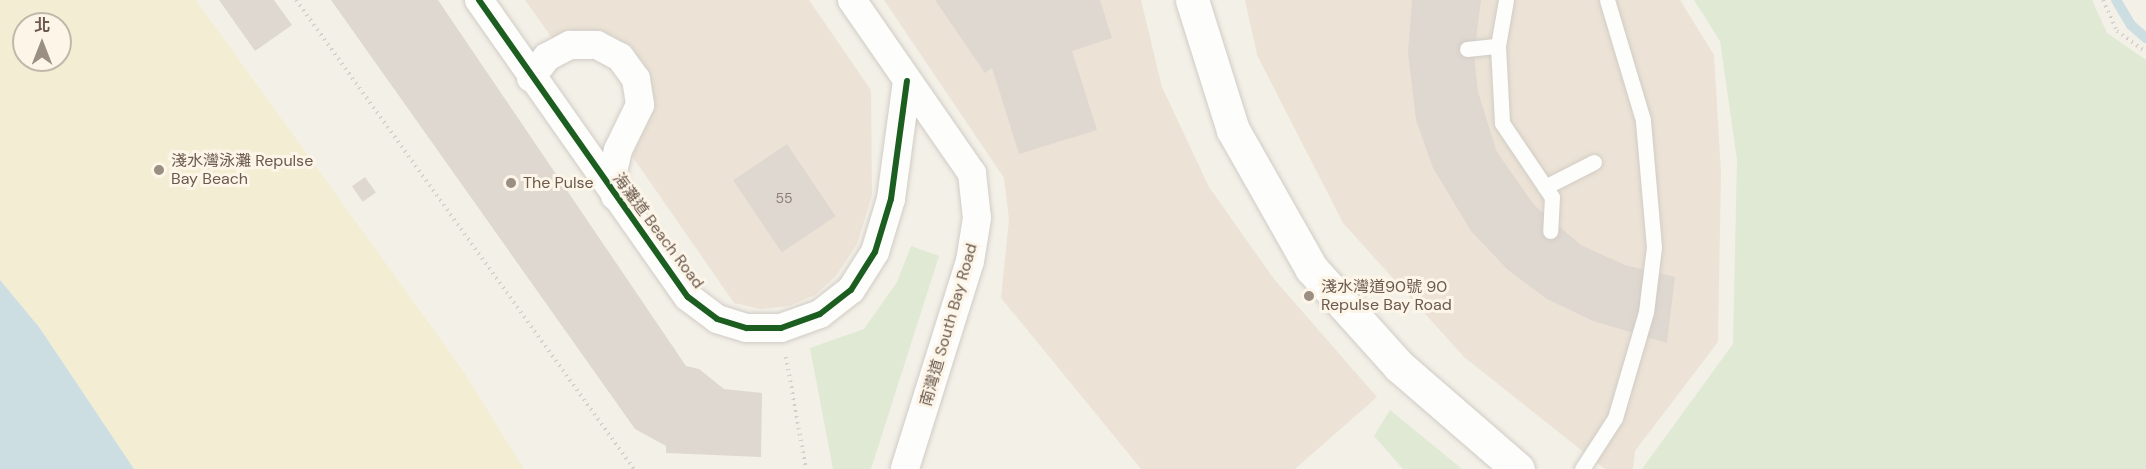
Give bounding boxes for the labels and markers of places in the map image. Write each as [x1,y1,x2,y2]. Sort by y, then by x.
place label: 淺水灣泳灘 Repulse Bay Beach [171,151,313,189]
marker: 淺水灣泳灘 Repulse Bay Beach [152,163,166,177]
place label: The Pulse [523,173,594,193]
marker: The Pulse [504,176,518,190]
place label: 淺水灣道90號 90 Repulse Bay Road [1321,277,1452,315]
marker: 淺水灣道90號 90 Repulse Bay Road [1302,289,1316,303]

